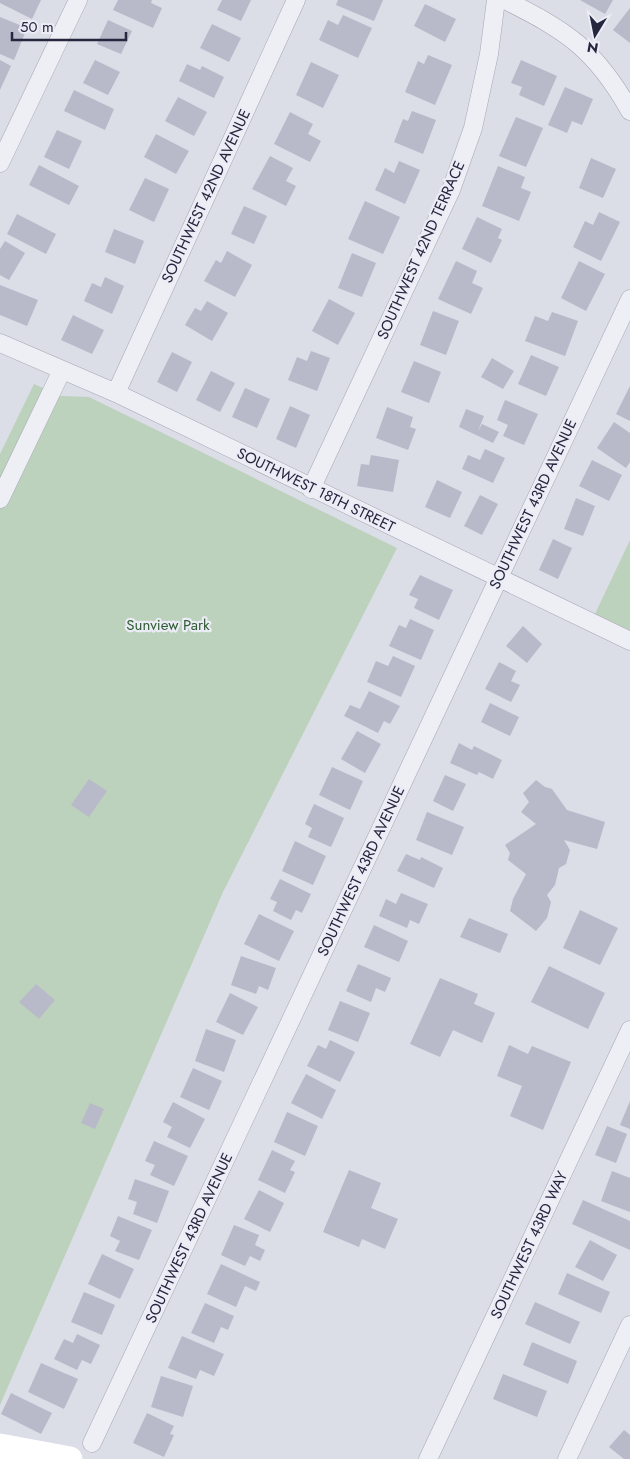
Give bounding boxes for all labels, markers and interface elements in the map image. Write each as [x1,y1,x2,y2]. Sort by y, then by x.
scale bar [12,10,126,42]
north arrow [570,10,620,60]
text: 50 m [20,16,54,38]
text: N [586,37,600,59]
street label: SOUTHWEST 42ND AVENUE [156,106,256,286]
street label: SOUTHWEST 42ND TERRACE [372,157,470,343]
street label: SOUTHWEST 43RD AVENUE [484,415,582,593]
street label: SOUTHWEST 18TH STREET [233,442,399,538]
park label: Sunview Park [126,614,210,636]
street label: SOUTHWEST 43RD AVENUE [312,782,410,960]
street label: SOUTHWEST 43RD AVENUE [140,1149,238,1327]
street label: SOUTHWEST 43RD WAY [485,1167,573,1322]

